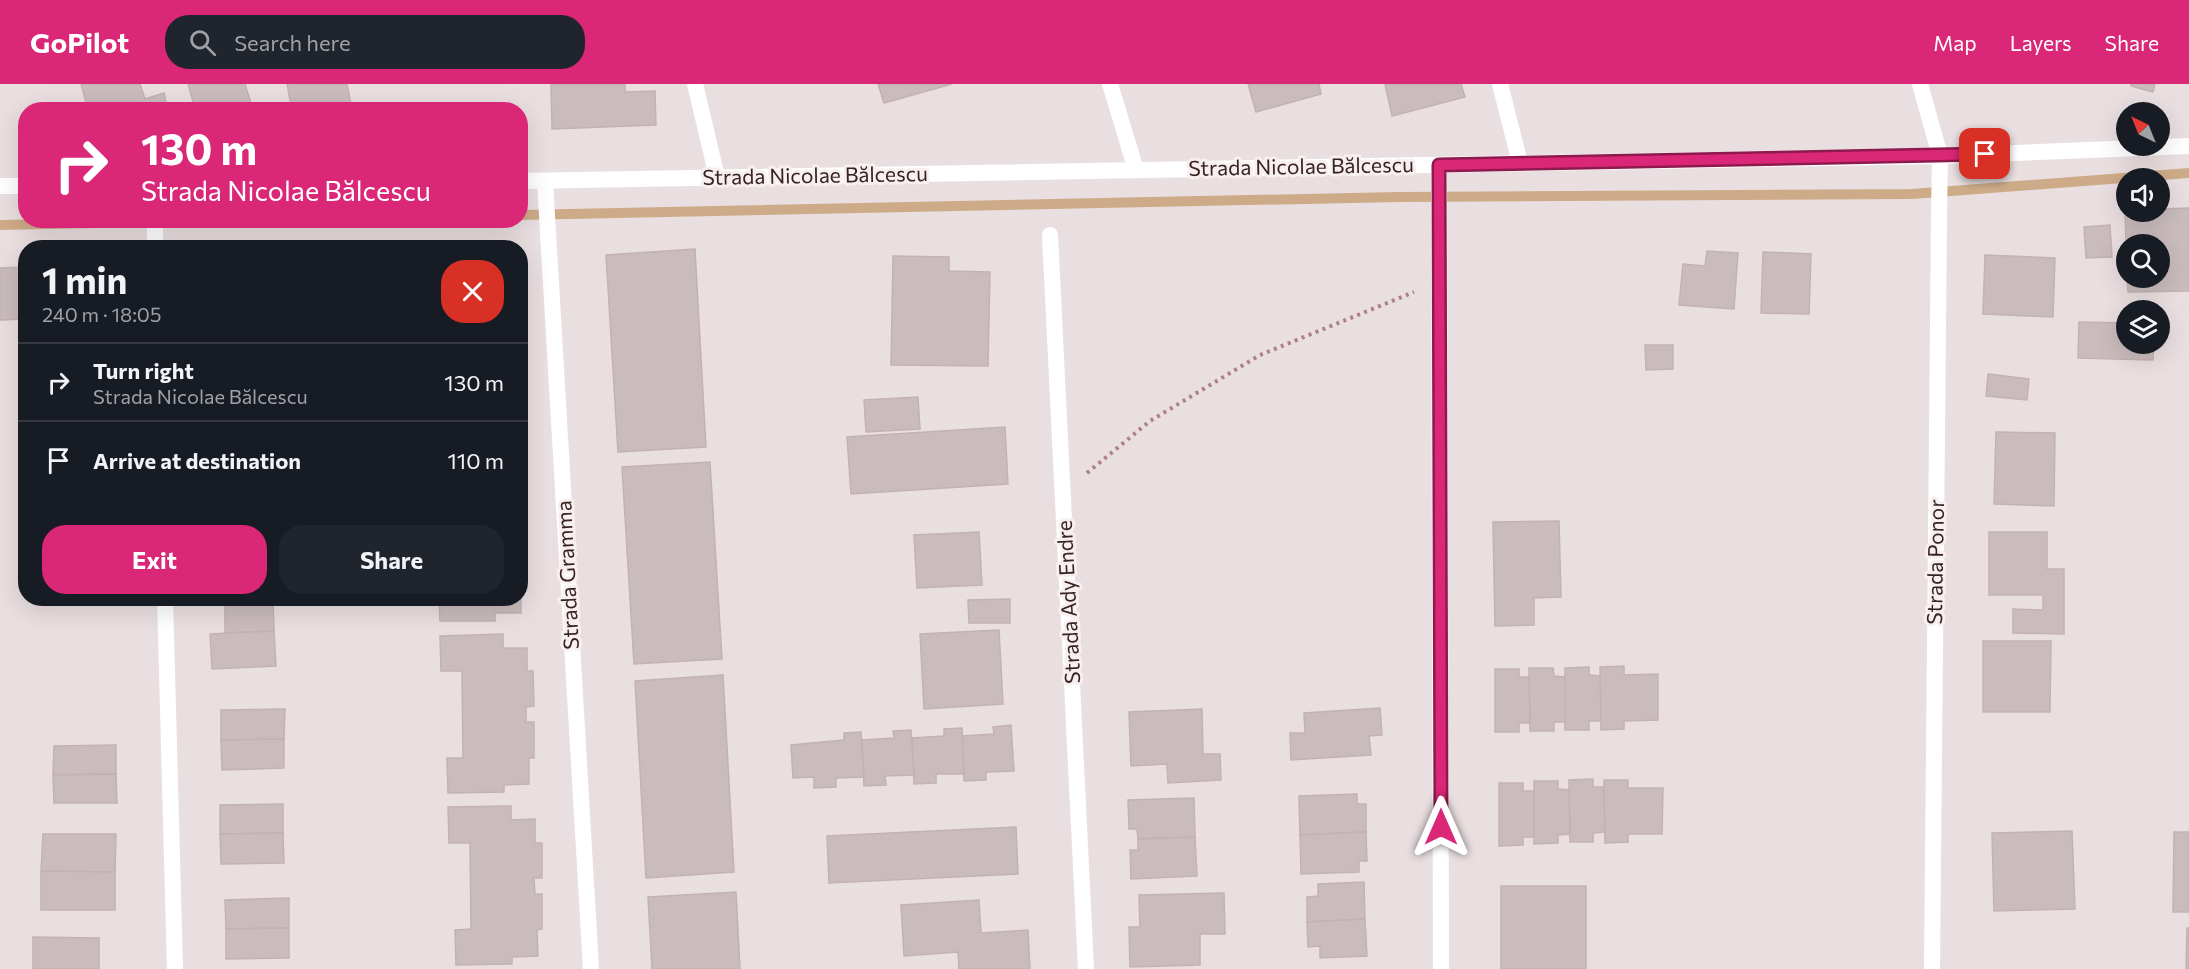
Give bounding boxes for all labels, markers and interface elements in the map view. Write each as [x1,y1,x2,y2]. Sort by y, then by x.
search box [165,15,585,69]
text: GoPilot [30,25,129,59]
icon: search [186,26,219,59]
text: Search here [234,29,351,56]
text: Map [1933,30,1977,55]
text: Layers [2010,30,2072,55]
text: Share [2105,30,2159,55]
north arrow [2116,102,2170,156]
map controls [2116,102,2170,354]
text: 130 m [141,122,257,174]
icon: right [42,126,120,204]
pin [1959,128,2010,179]
icon: arrive [1968,137,2001,170]
street label: Strada Nicolae Bălcescu [1188,151,1414,180]
street label: Strada Nicolae Bălcescu [702,160,928,189]
button: sound [2116,168,2170,222]
text: Strada Nicolae Bălcescu [141,174,431,207]
button: search [2116,234,2170,288]
text: 1 min [42,257,127,301]
button: close [441,260,504,323]
button: layers [2116,300,2170,354]
text: 240 m · 18:05 [42,302,161,326]
text: Turn right [93,357,194,384]
icon: right [42,366,75,399]
text: 130 m [444,369,504,396]
text: Strada Nicolae Bălcescu [93,384,308,408]
icon: arrive [42,444,75,477]
text: Arrive at destination [93,447,301,474]
text: 110 m [447,447,504,474]
street label: Strada Ponor [1921,499,1948,625]
street label: Strada Gramma [550,500,583,650]
street label: Strada Ady Endre [1051,520,1084,685]
button: Exit [42,525,267,594]
button: Share [279,525,504,594]
position arrow [1409,795,1473,859]

